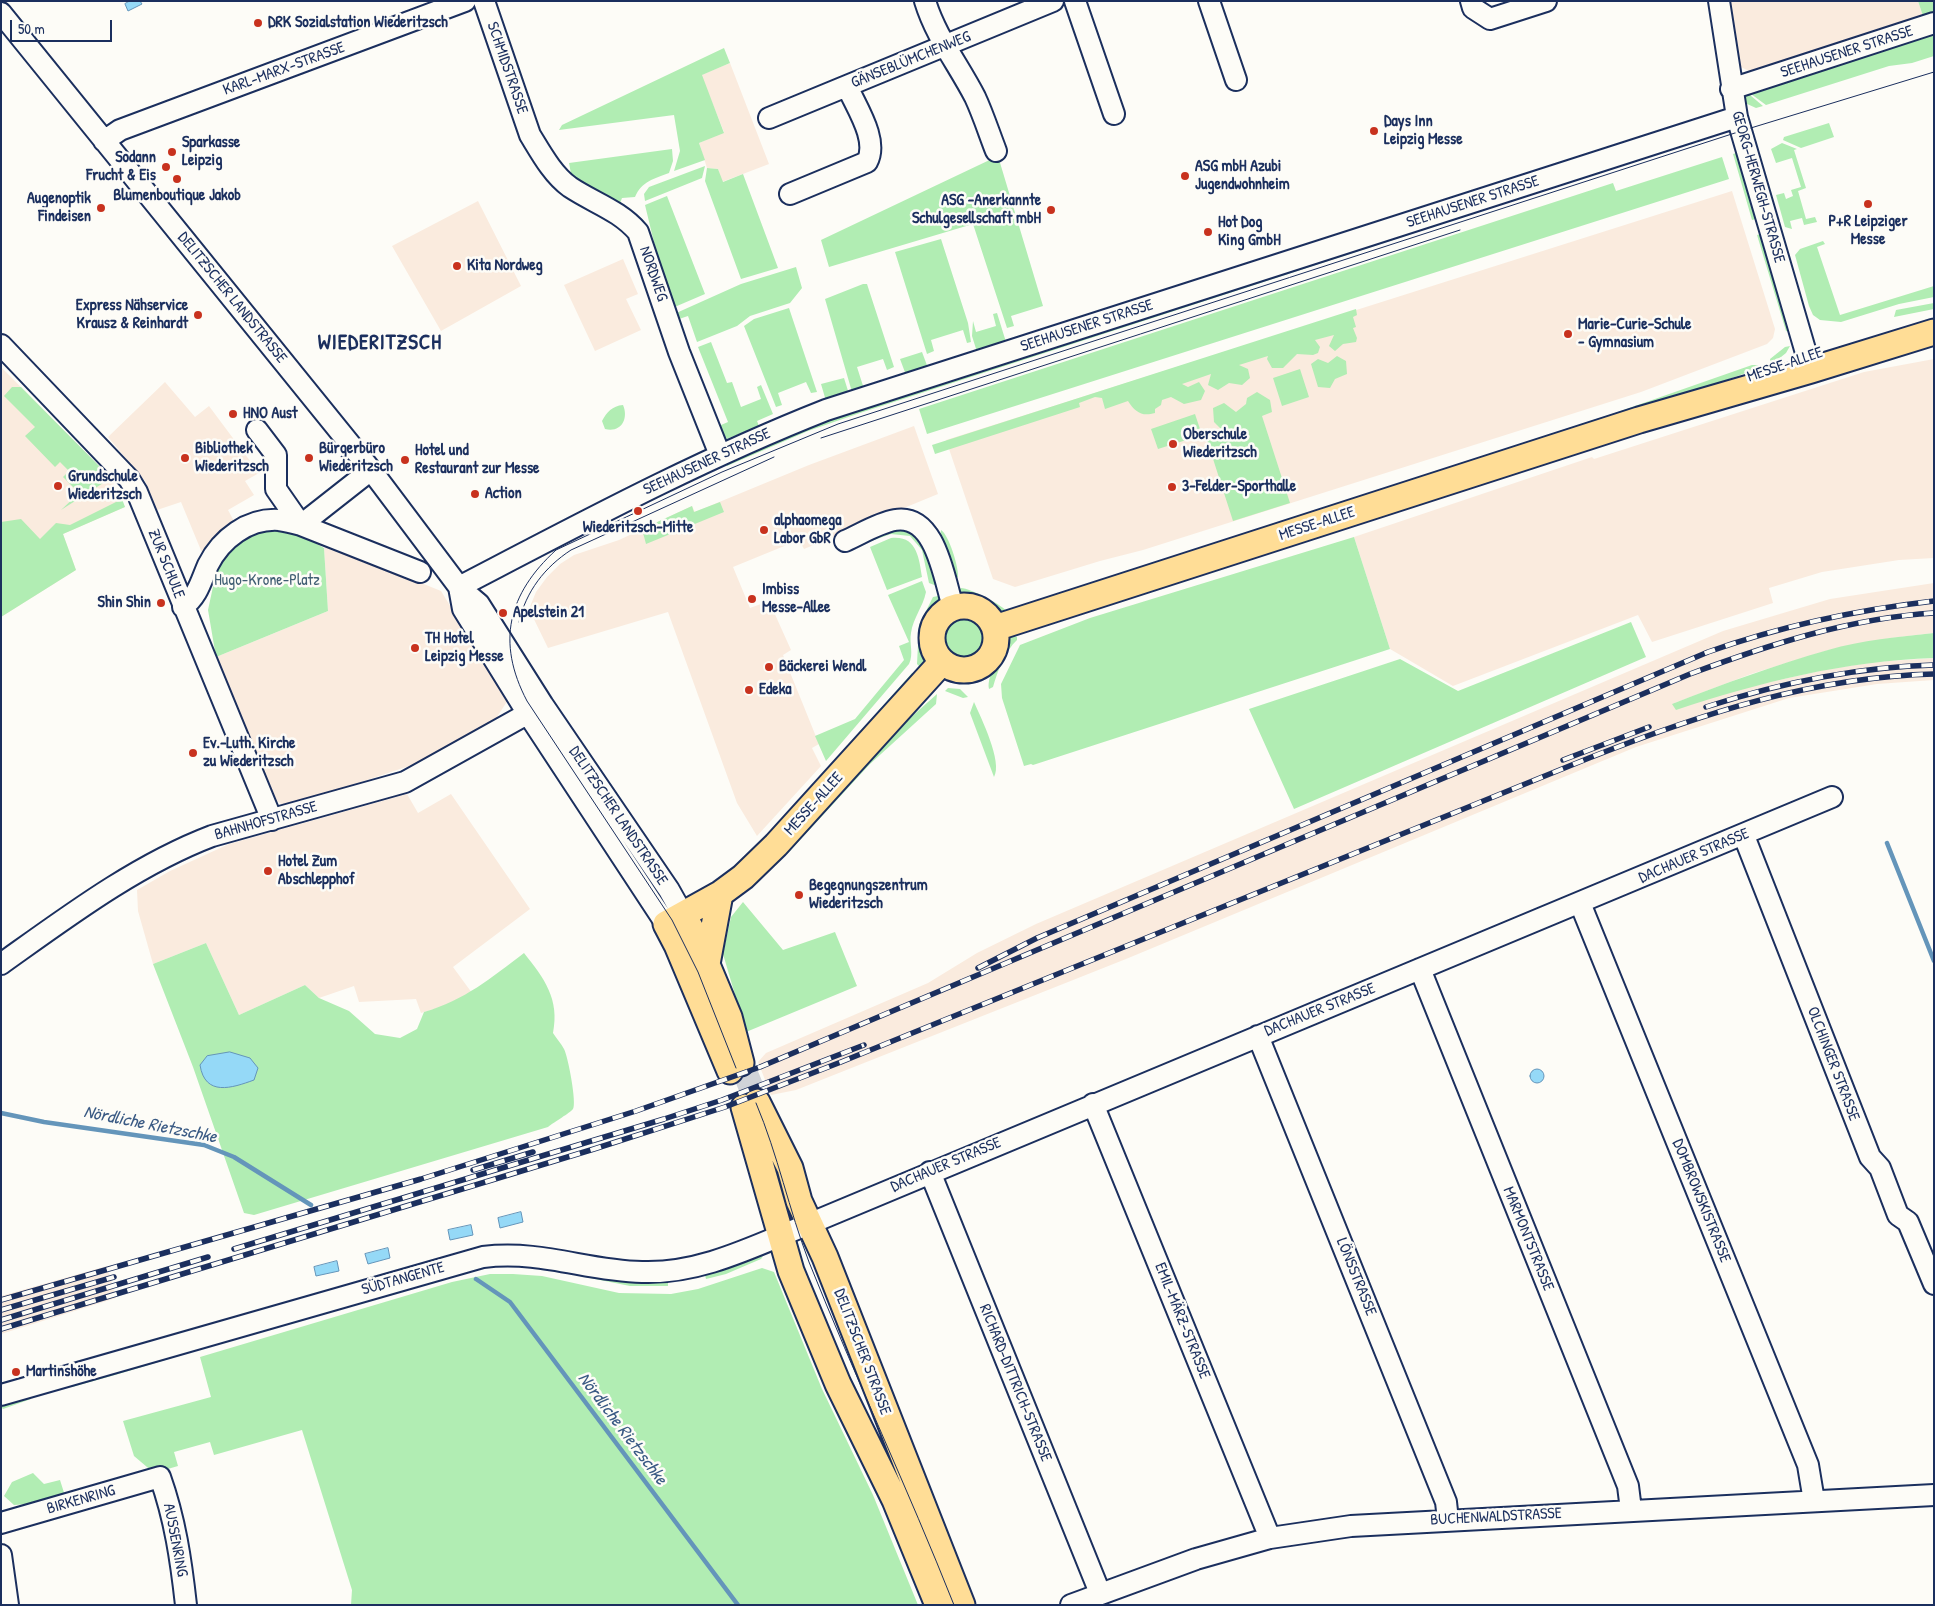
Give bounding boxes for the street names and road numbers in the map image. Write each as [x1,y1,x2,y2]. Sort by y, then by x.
street label: SCHMIDSTRASSE [482,19,532,117]
street label: SEEHAUSENER STRASSE [1778,22,1916,82]
street label: GÄNSEBLÜMCHENWEG [848,27,974,93]
street label: KARL-MARX-STRASSE [220,38,348,100]
street label: GEORG-HERWEGH-STRASSE [1727,109,1789,265]
street label: SEEHAUSENER STRASSE [1404,172,1542,232]
street label: DELITZSCHER LANDSTRASSE [173,229,291,367]
street label: NORDWEG [635,244,671,304]
street label: SEEHAUSENER STRASSE [1018,296,1156,356]
street label: MESSE-ALLEE [1745,343,1825,387]
street label: SEEHAUSENER STRASSE [640,424,774,500]
street label: MESSE-ALLEE [1277,503,1357,545]
street label: ZUR SCHULE [143,526,189,602]
street label: DELITZSCHER LANDSTRASSE [564,743,672,889]
street label: MESSE-ALLEE [781,768,847,840]
street label: BAHNHOFSTRASSE [212,797,320,845]
street label: DACHAUER STRASSE [1636,824,1752,888]
street label: DACHAUER STRASSE [1262,979,1378,1041]
street label: OLCHINGER STRASSE [1802,1004,1864,1124]
street label: DACHAUER STRASSE [888,1133,1004,1197]
street label: DOMBROWSKISTRASSE [1668,1137,1734,1265]
street label: MARMONTSTRASSE [1498,1184,1558,1294]
street label: LÖNSSTRASSE [1332,1235,1380,1319]
street label: SÜDTANGENTE [359,1258,447,1300]
street label: EMIL-MÄRZ-STRASSE [1150,1260,1214,1382]
street label: DELITZSCHER STRASSE [829,1286,895,1418]
street label: RICHARD-DITTRICH-STRASSE [975,1301,1055,1465]
street label: BIRKENRING [45,1481,117,1519]
street label: AUSSENRING [159,1502,191,1578]
street label: BUCHENWALDSTRASSE [1430,1504,1562,1530]

